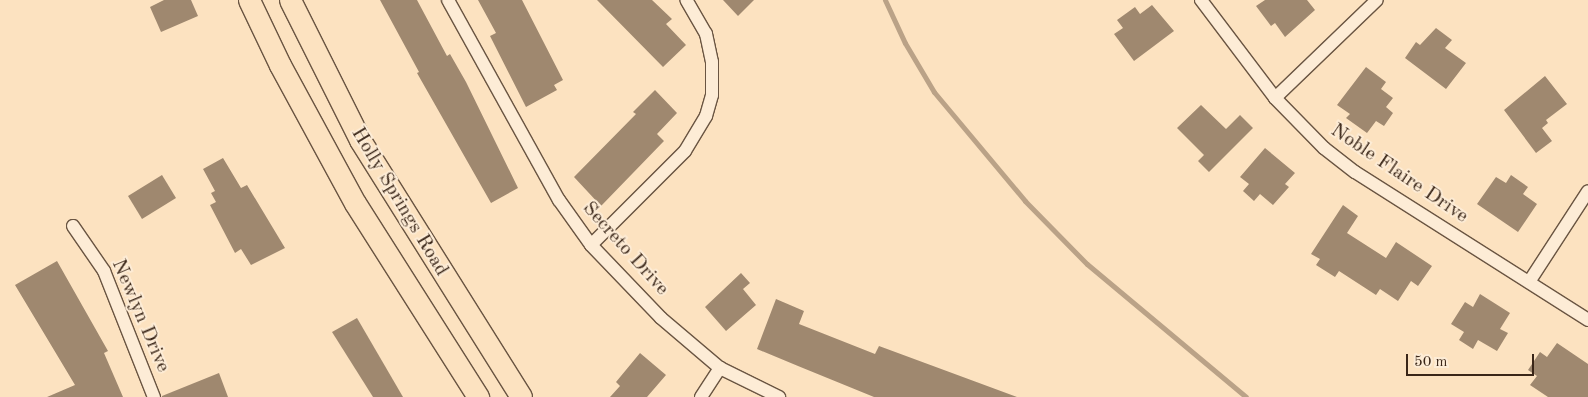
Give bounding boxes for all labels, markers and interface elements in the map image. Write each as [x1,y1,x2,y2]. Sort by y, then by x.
street label: Noble Flaire Drive [1326,119,1472,229]
street label: Holly Springs Road [345,123,453,281]
street label: Secreto Drive [577,197,673,301]
street label: Newlyn Drive [105,256,175,376]
scale bar [1408,344,1536,376]
text: 50 m [1414,355,1448,370]

